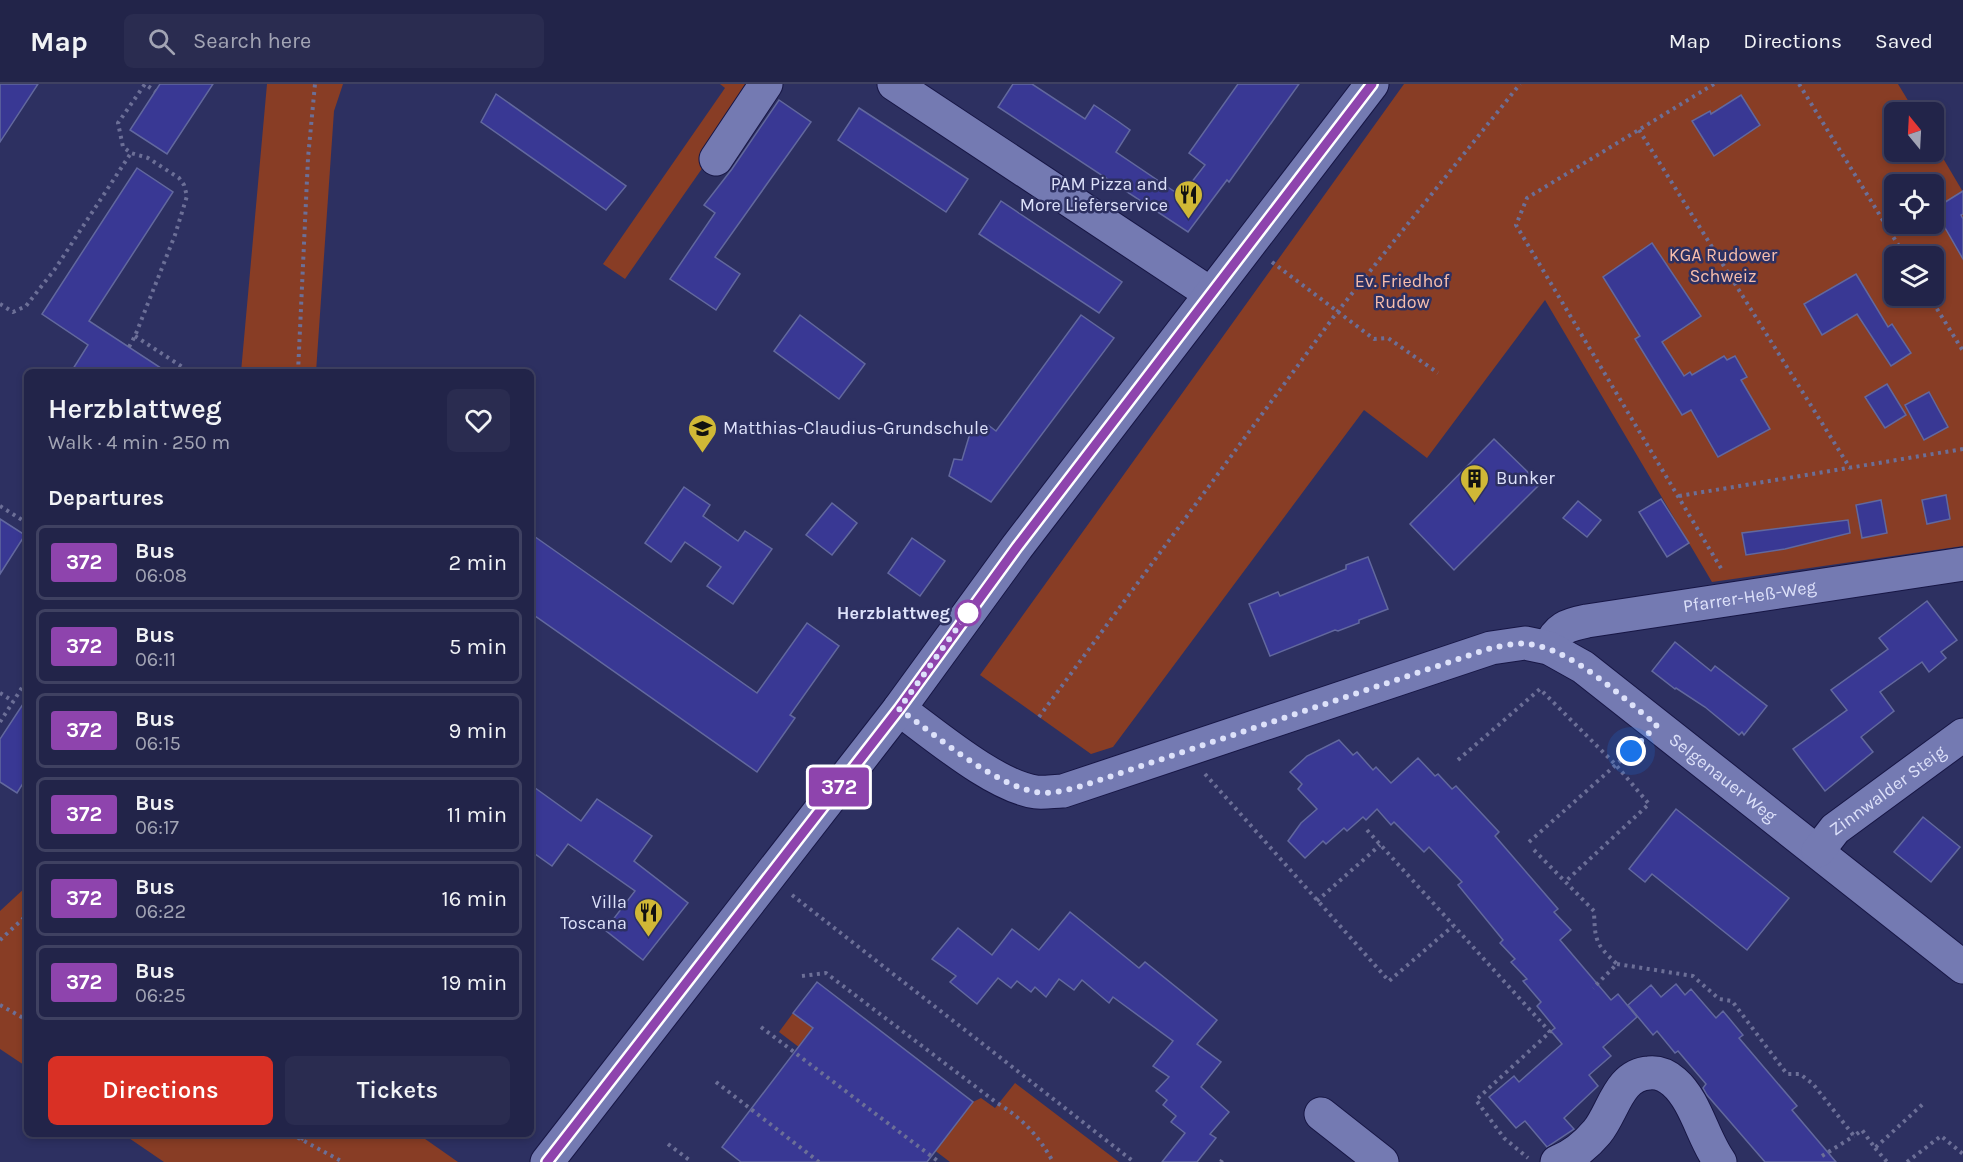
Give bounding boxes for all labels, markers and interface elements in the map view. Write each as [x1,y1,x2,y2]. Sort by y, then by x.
search box [124,14,544,68]
text: Map [30,25,88,58]
icon: search [145,25,178,58]
text: Search here [193,28,311,54]
text: Map [1669,29,1710,53]
text: Directions [1743,29,1842,53]
text: Saved [1875,29,1933,53]
north arrow [1884,102,1944,162]
map controls [1884,102,1944,306]
place label: PAM Pizza and More Lieferservice [1020,173,1168,216]
button: locate [1884,174,1944,234]
restaurant icon: PAM Pizza and More Lieferservice [1173,178,1205,220]
park label: KGA Rudower Schweiz [1669,244,1778,287]
button: layers [1884,246,1944,306]
park label: Ev. Friedhof Rudow [1355,270,1450,313]
button: heart [447,389,510,452]
text: Herzblattweg [48,392,222,425]
school or university icon: Matthias-Claudius-Grundschule [686,412,718,454]
place label: Matthias-Claudius-Grundschule [723,417,988,439]
text: Walk · 4 min · 250 m [48,431,230,454]
building icon: Bunker [1459,462,1491,504]
place label: Bunker [1496,467,1555,489]
text: Departures [48,485,164,511]
text: Bus [135,538,175,564]
text: 372 [66,550,102,574]
text: 2 min [449,550,507,576]
text: 06:08 [135,564,187,587]
street label: Pfarrer-Heß-Weg [1681,575,1818,617]
marker: Herzblattweg [955,600,981,626]
place label: Herzblattweg [837,602,951,624]
text: Bus [135,622,175,648]
text: 372 [66,634,102,658]
text: 5 min [449,634,507,660]
text: 06:11 [135,648,176,671]
text: Bus [135,706,175,732]
text: 372 [66,718,102,742]
text: 9 min [449,718,507,744]
street label: Selgenauer Weg [1665,728,1781,827]
text: 06:15 [135,732,181,755]
your location [1616,736,1646,766]
street label: Zinnwalder Steig [1825,740,1950,840]
line badge: 372 [804,768,874,806]
text: 372 [821,775,857,799]
text: Bus [135,790,175,816]
text: 372 [66,802,102,826]
text: 11 min [447,802,507,828]
text: 06:17 [135,816,179,839]
text: Bus [135,874,175,900]
text: 372 [66,886,102,910]
text: 16 min [441,886,507,912]
place label: Villa Toscana [560,891,627,934]
restaurant icon: Villa Toscana [632,896,664,938]
text: 06:22 [135,900,186,923]
text: Bus [135,958,175,984]
text: 372 [66,970,102,994]
text: 19 min [441,970,507,996]
text: 06:25 [135,984,186,1007]
button: Directions [48,1056,273,1125]
button: Tickets [285,1056,510,1125]

